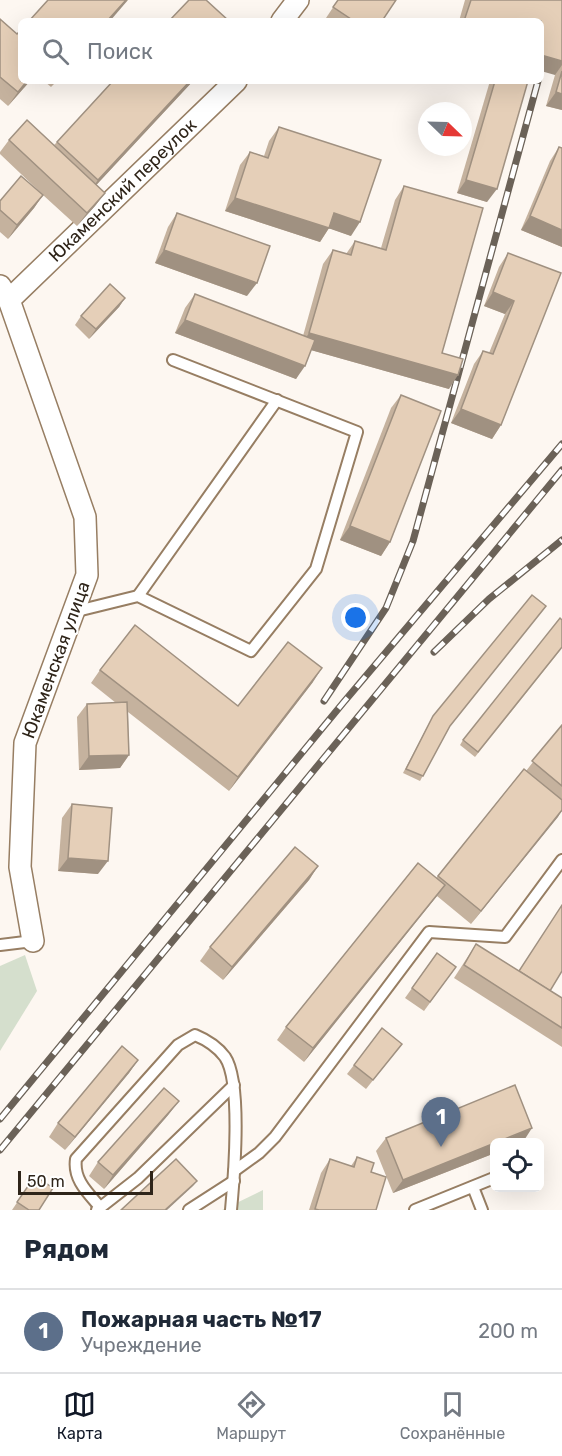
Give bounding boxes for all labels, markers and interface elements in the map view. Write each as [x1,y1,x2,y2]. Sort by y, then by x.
search box [18,18,544,84]
icon: search [39,35,72,68]
text: Поиск [87,38,153,65]
north arrow [418,102,472,156]
street label: Юкаменский переулок [44,114,201,267]
street label: Юкаменская улица [17,578,95,742]
your location [341,603,370,632]
pin: 1 [422,1098,460,1147]
map controls [490,1138,544,1192]
button: locate [490,1138,544,1192]
scale bar [18,1168,153,1196]
text: 50 m [27,1172,65,1191]
text: Рядом [24,1234,109,1265]
text: Пожарная часть №17 [81,1306,322,1333]
text: 1 [39,1319,48,1343]
text: 200 m [478,1319,538,1343]
text: Учреждение [81,1333,202,1357]
tab: Карта [57,1388,103,1443]
tab: Маршрут [216,1388,286,1443]
tab: Сохранённые [400,1388,505,1443]

